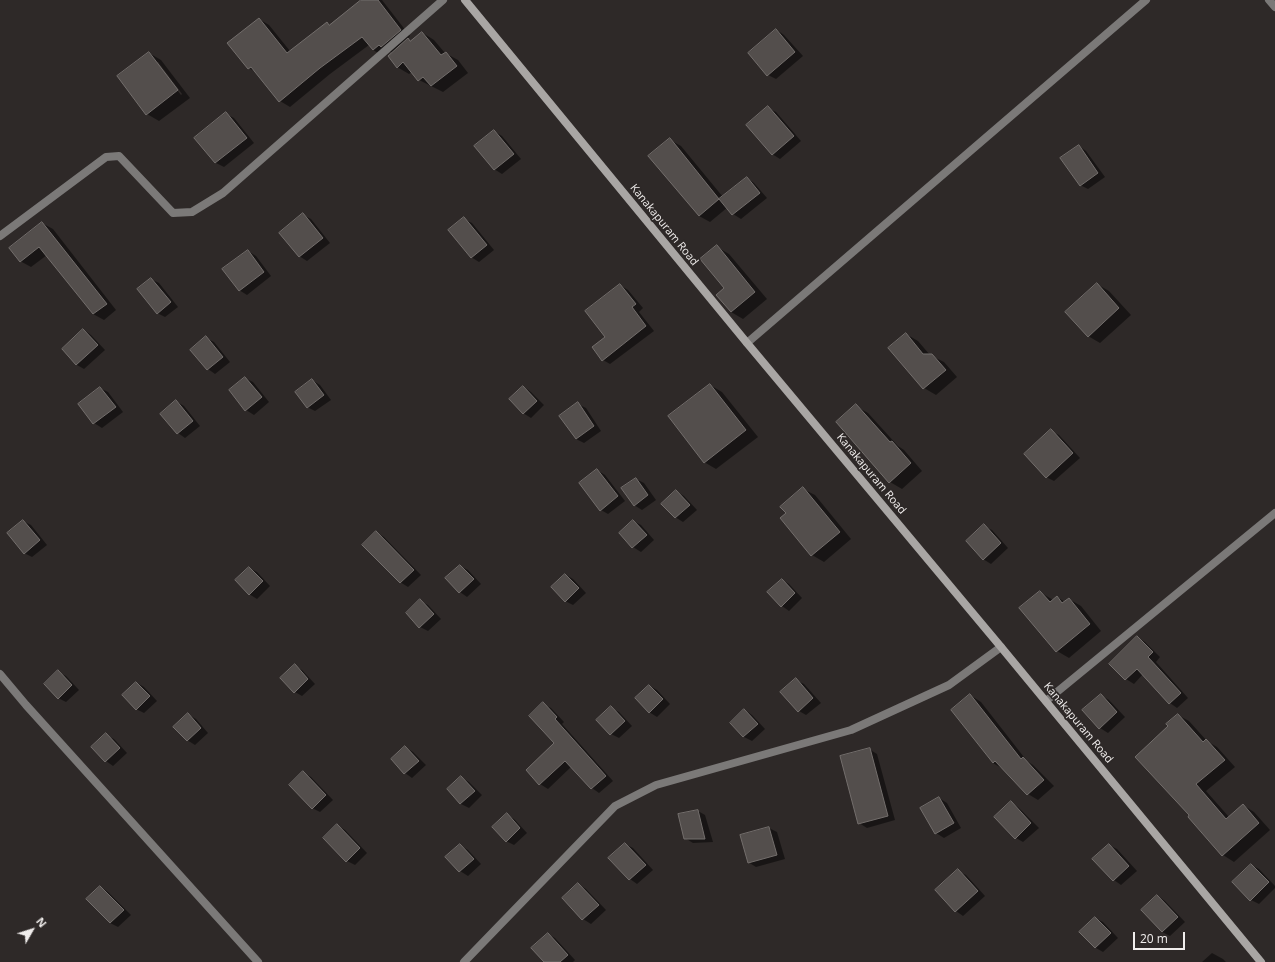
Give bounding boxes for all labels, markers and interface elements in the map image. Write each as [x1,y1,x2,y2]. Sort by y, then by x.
street label: Kanakapuram Road [627,182,701,268]
street label: Kanakapuram Road [833,431,909,517]
street label: Kanakapuram Road [1040,680,1116,766]
north arrow [12,910,52,950]
text: N [33,914,50,930]
scale bar [1135,924,1187,950]
text: 20 m [1140,930,1168,947]

